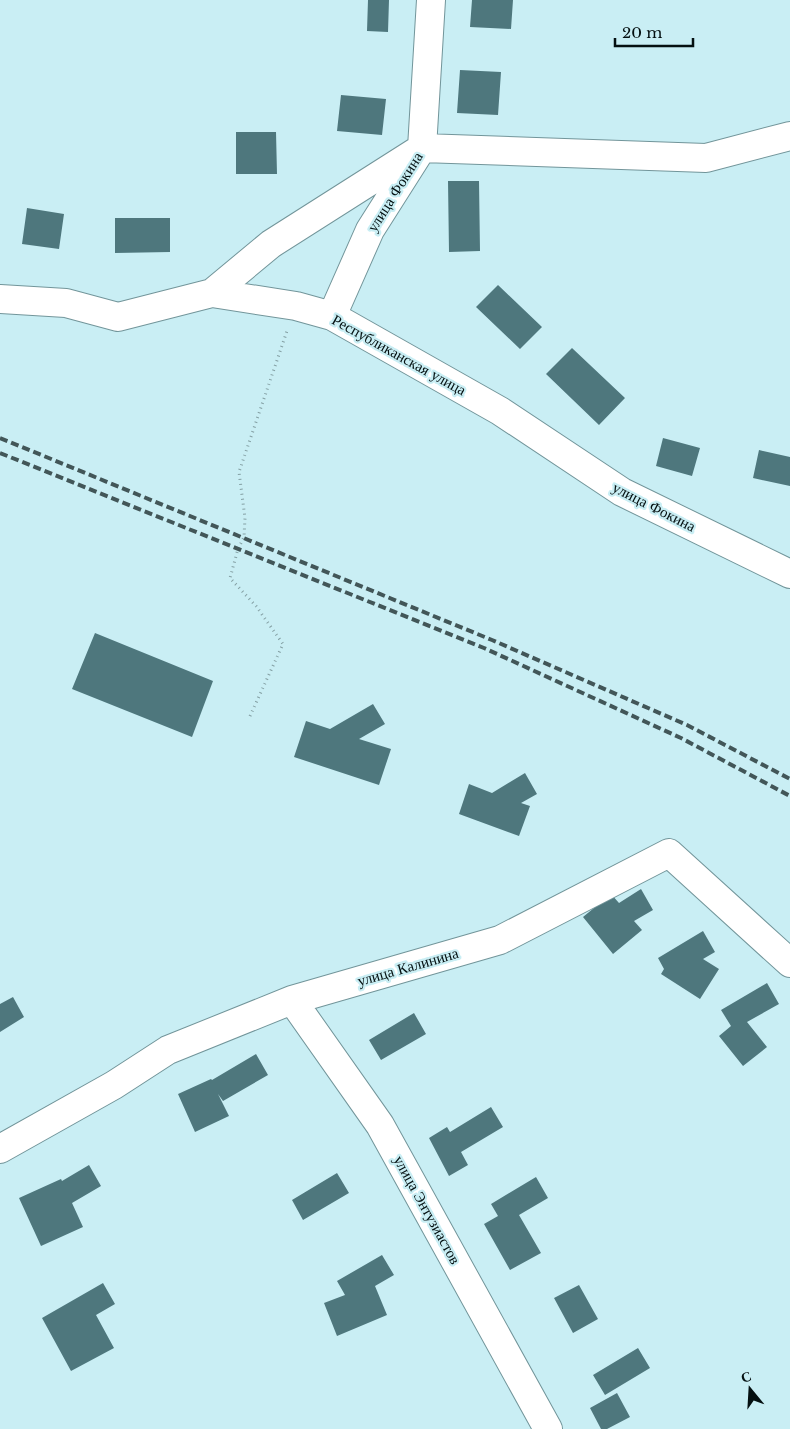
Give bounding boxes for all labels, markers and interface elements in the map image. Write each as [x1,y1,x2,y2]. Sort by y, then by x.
scale bar [615,15,692,47]
text: 20 m [622,23,662,42]
street label: улица Фокина [362,148,427,235]
street label: Республиканская улица [329,310,470,399]
street label: улица Фокина [610,478,699,536]
street label: улица Калинина [355,943,461,990]
street label: улица Энтузиастов [390,1152,465,1267]
north arrow [725,1364,775,1414]
text: С [738,1367,754,1387]

